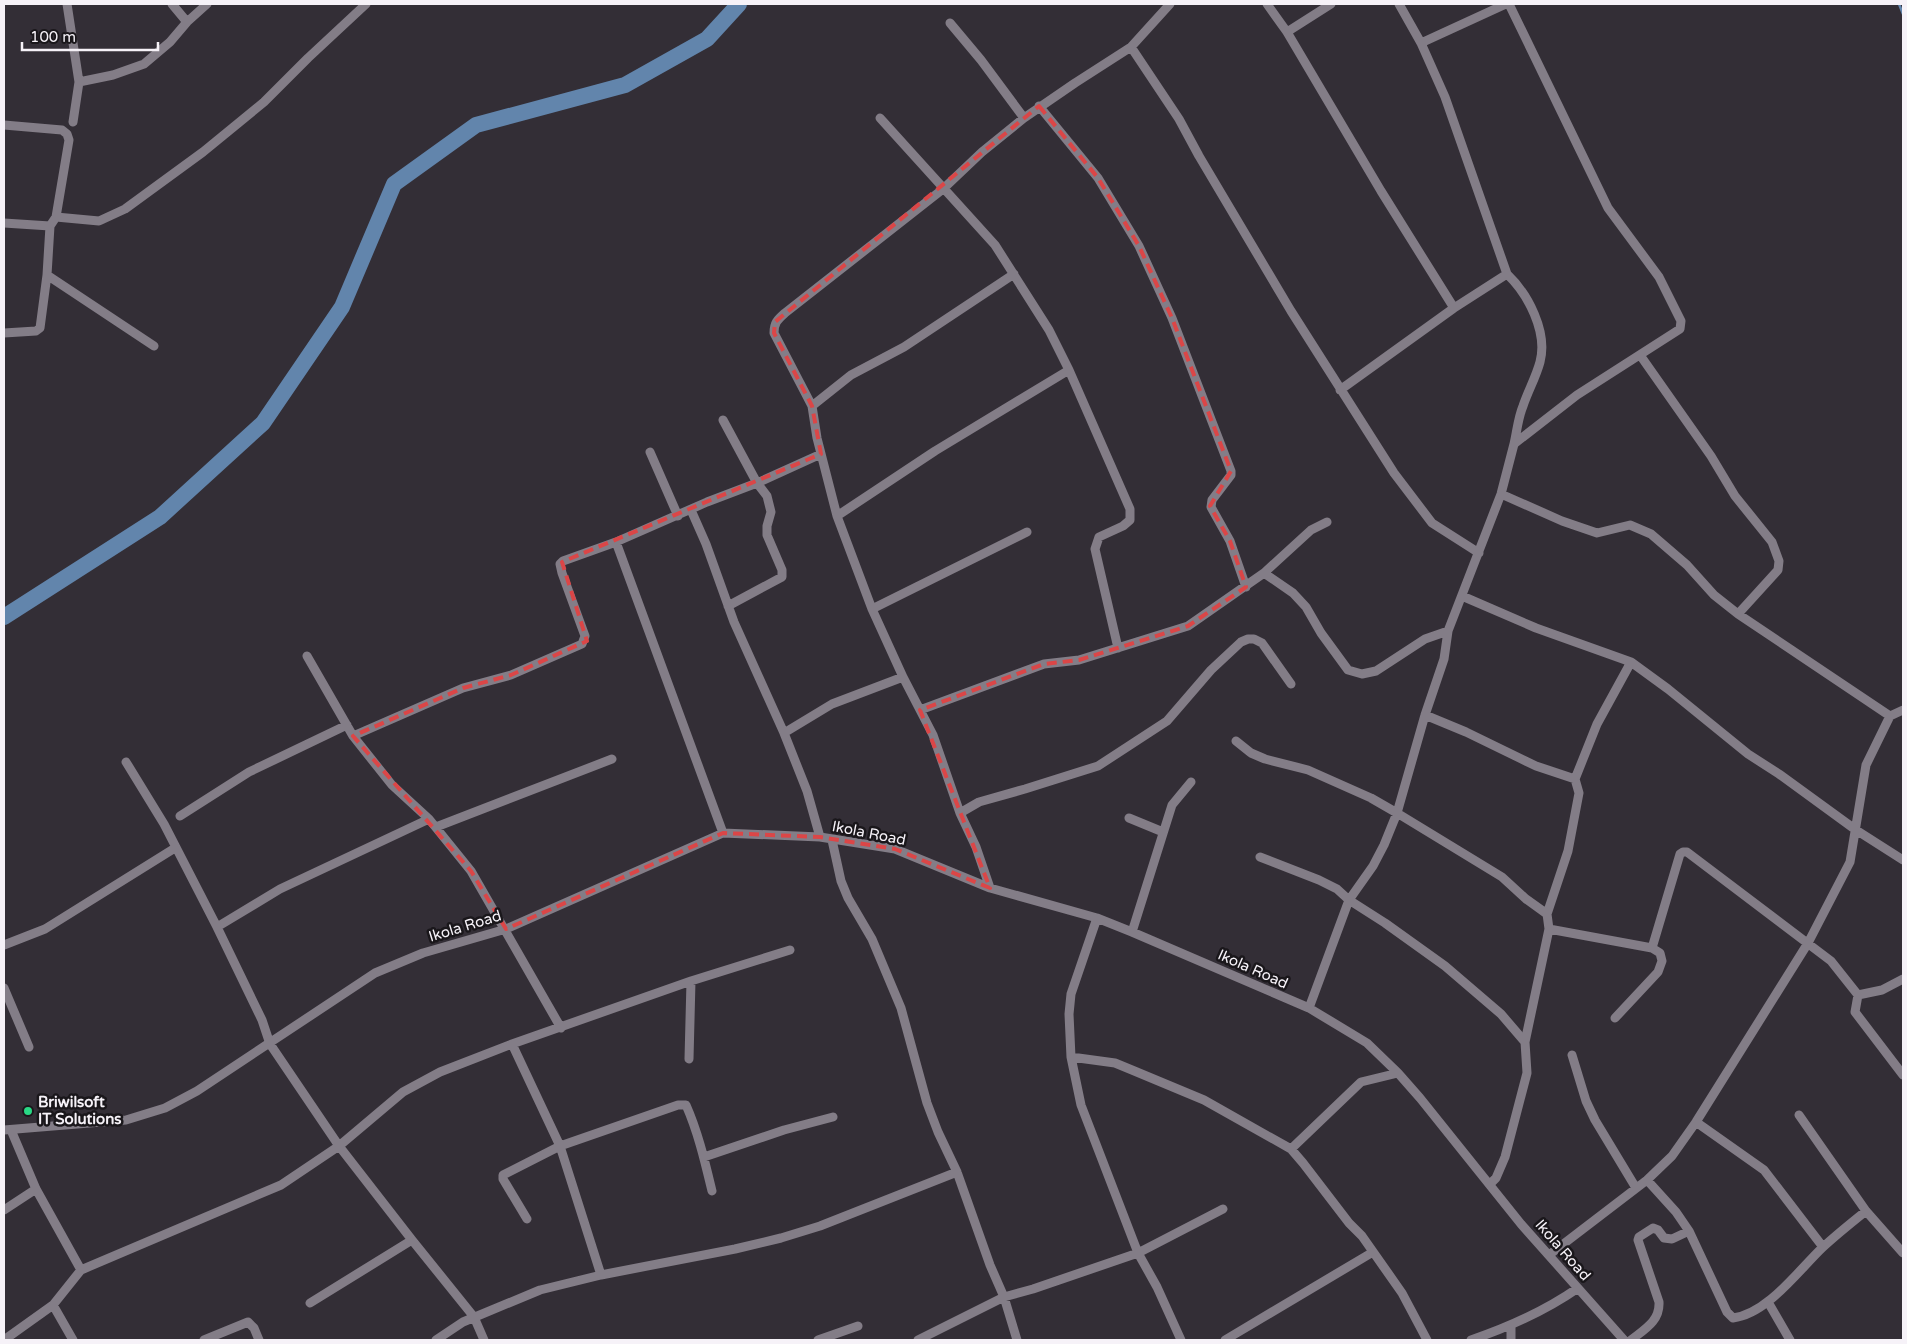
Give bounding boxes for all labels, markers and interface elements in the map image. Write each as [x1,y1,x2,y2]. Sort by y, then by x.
scale bar [22,20,159,52]
text: 100 m [30,28,76,46]
street label: Ikola Road [830,817,908,849]
street label: Ikola Road [426,906,504,946]
street label: Ikola Road [1215,946,1291,992]
place label: Briwilsoft IT Solutions [38,1093,121,1128]
marker: Briwilsoft IT Solutions [22,1105,34,1117]
street label: Ikola Road [1532,1216,1594,1284]

